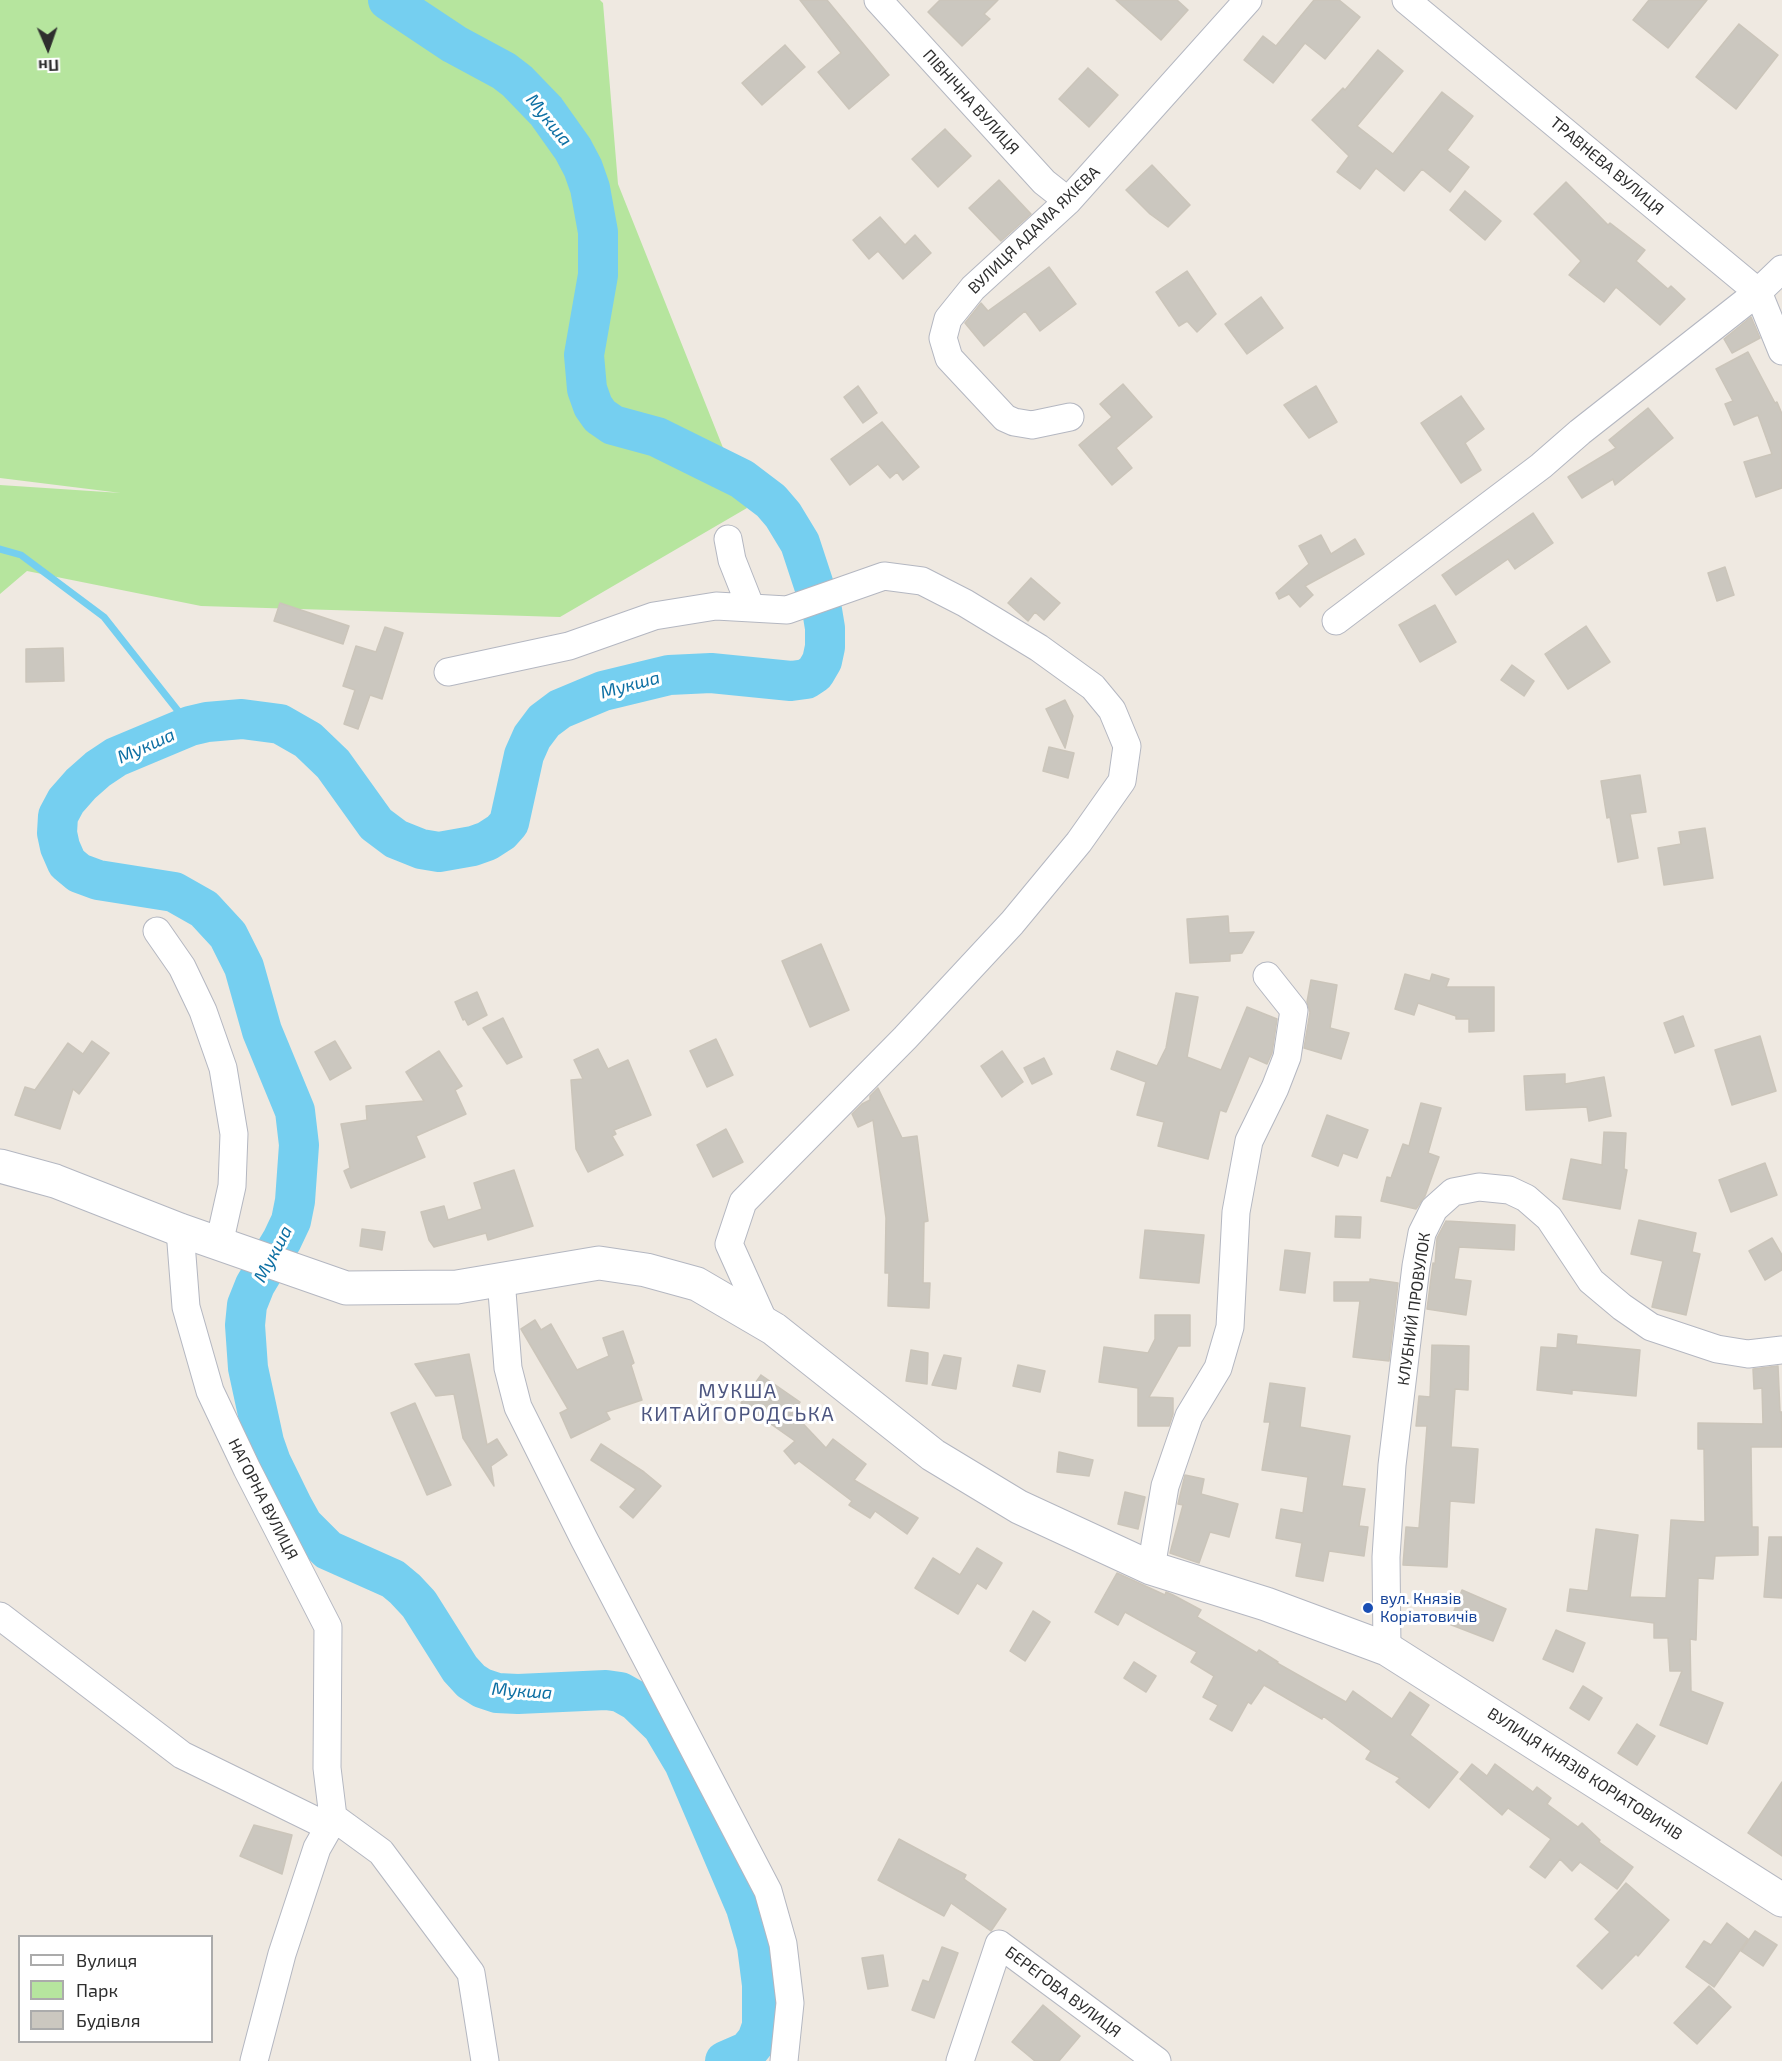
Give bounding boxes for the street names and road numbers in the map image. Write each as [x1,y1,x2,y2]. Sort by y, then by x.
street label: ПІВНІЧНА ВУЛИЦЯ [919,46,1023,158]
street label: ТРАВНЕВА ВУЛИЦЯ [1546,113,1668,219]
street label: ВУЛИЦЯ АДАМА ЯХІЄВА [964,162,1104,298]
street label: КЛУБНИЙ ПРОВУЛОК [1394,1231,1434,1387]
street label: НАГОРНА ВУЛИЦЯ [224,1435,302,1563]
street label: ВУЛИЦЯ КНЯЗІВ КОРІАТОВИЧІВ [1484,1704,1686,1844]
street label: БЕРЕГОВА ВУЛИЦЯ [1001,1942,1125,2042]

